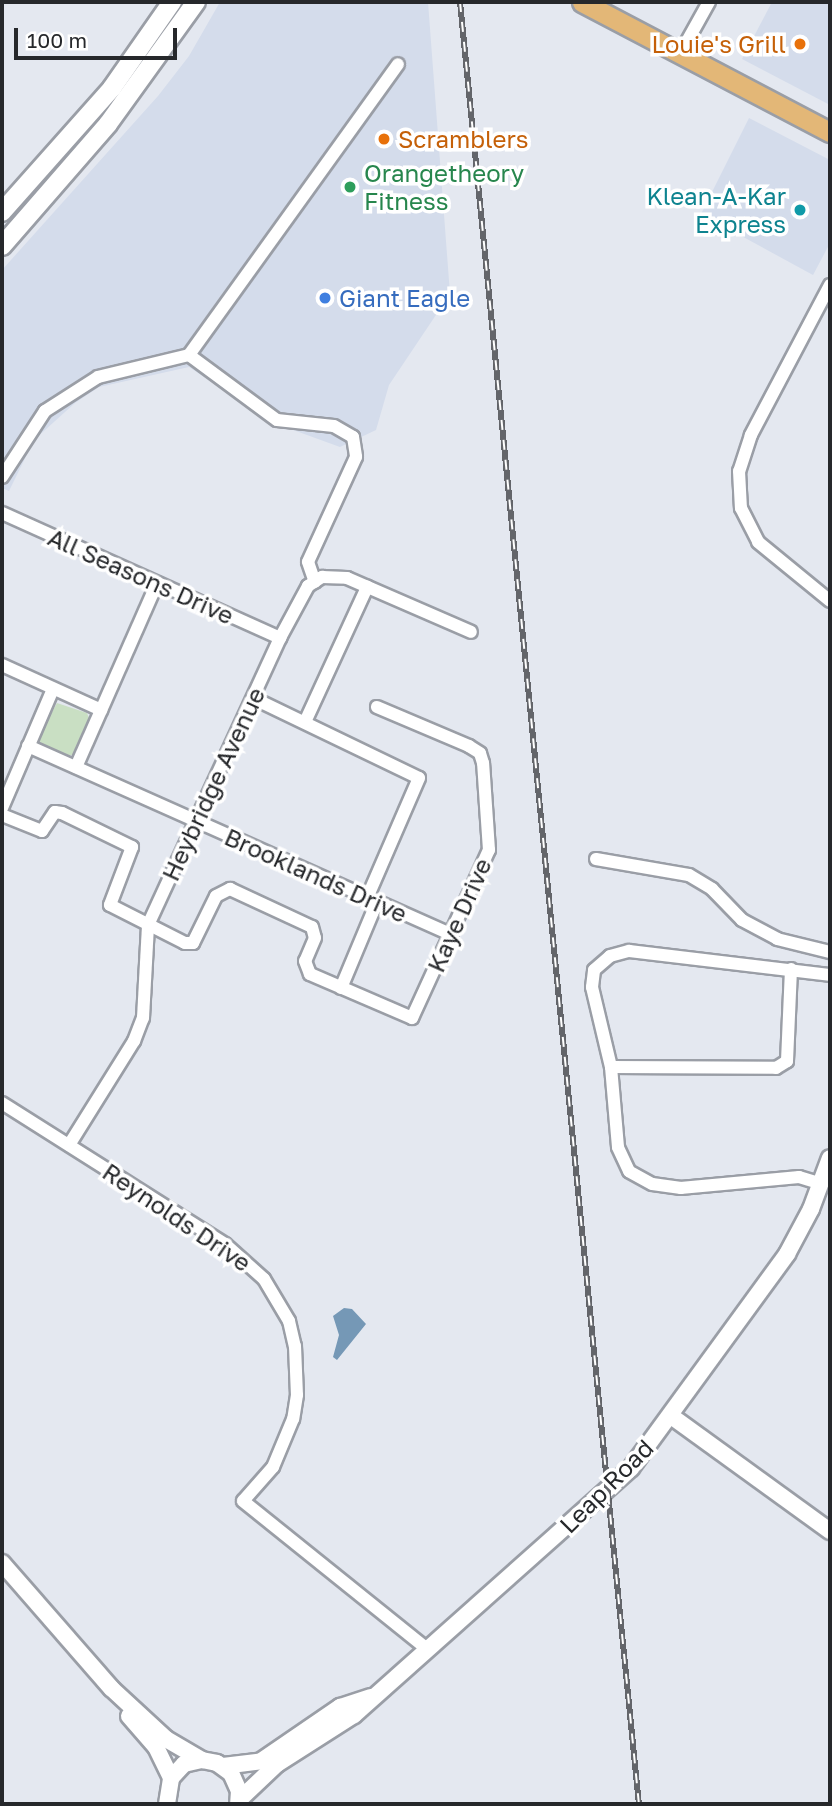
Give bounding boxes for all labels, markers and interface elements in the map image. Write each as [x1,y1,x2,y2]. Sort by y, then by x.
scale bar [18,14,180,58]
text: 100 m [27,27,87,53]
place label: Louie's Grill [651,30,786,58]
marker: Louie's Grill [792,36,808,52]
place label: Scramblers [398,125,529,153]
marker: Scramblers [376,131,392,147]
place label: Orangetheory Fitness [364,159,524,215]
marker: Orangetheory Fitness [342,179,358,195]
place label: Klean-A-Kar Express [646,182,786,238]
marker: Klean-A-Kar Express [792,202,808,218]
place label: Giant Eagle [339,284,470,312]
marker: Giant Eagle [317,290,333,306]
street label: All Seasons Drive [44,522,238,630]
street label: Heybridge Avenue [156,683,270,885]
street label: Brooklands Drive [220,822,412,928]
street label: Kaye Drive [421,854,497,976]
street label: Reynolds Drive [97,1157,257,1277]
street label: Leap Road [553,1433,659,1539]

